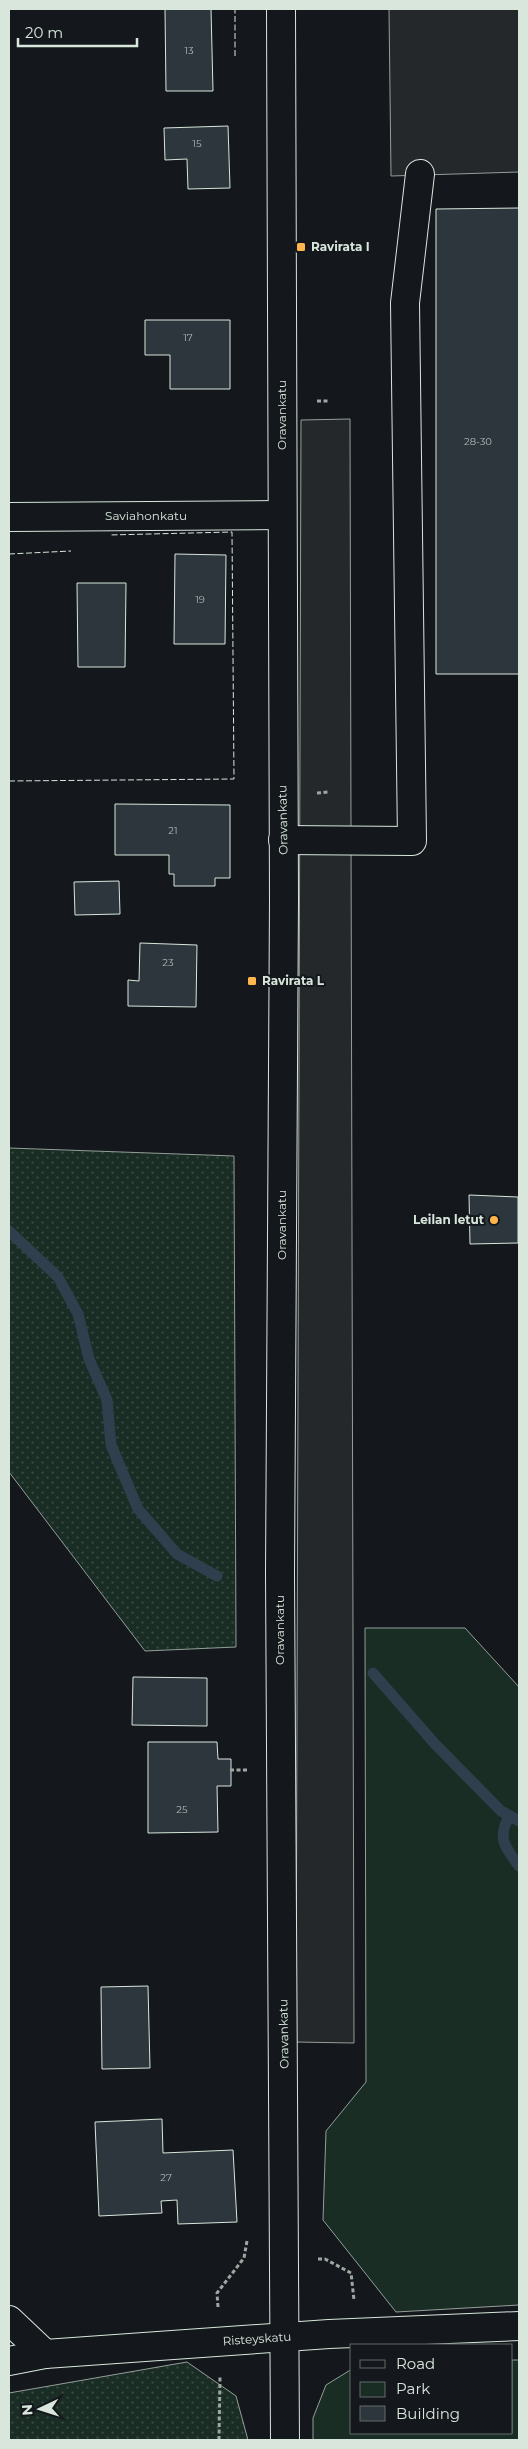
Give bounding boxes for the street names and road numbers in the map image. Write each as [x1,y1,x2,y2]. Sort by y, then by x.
street label: Oravankatu [274,380,289,450]
street label: Saviahonkatu [105,508,187,523]
street label: Oravankatu [274,785,291,855]
street label: Oravankatu [274,1190,289,1260]
street label: Oravankatu [272,1595,287,1665]
street label: Oravankatu [275,1999,292,2069]
street label: Risteyskatu [222,2329,292,2348]

